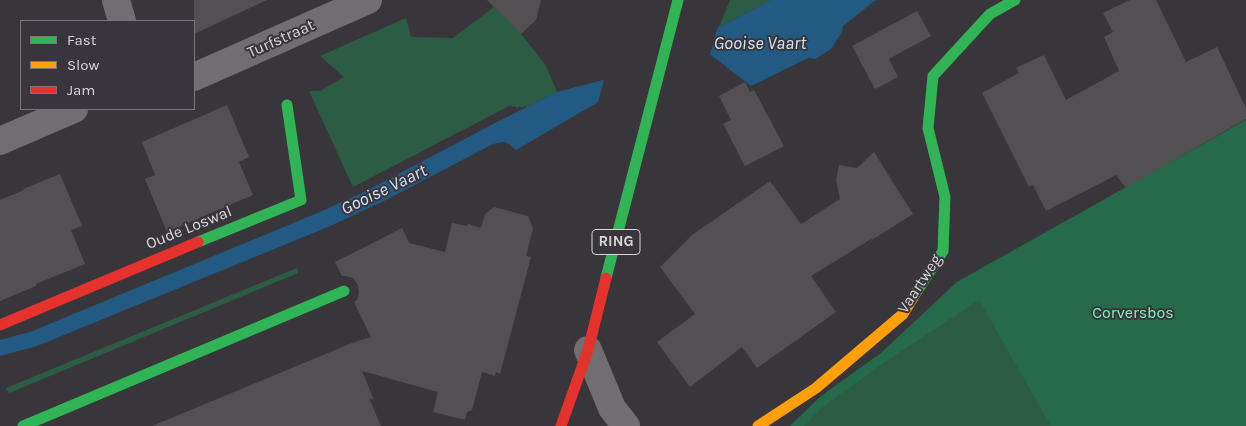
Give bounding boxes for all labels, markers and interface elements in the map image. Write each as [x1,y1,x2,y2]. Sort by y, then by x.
street label: Turfstraat [245,16,317,62]
legend [20,20,195,110]
text: Fast [67,31,96,49]
water label: Gooise Vaart [714,33,806,55]
text: Slow [67,56,99,74]
text: Jam [67,81,95,99]
water label: Gooise Vaart [338,160,430,220]
street label: Oude Loswal [143,202,235,254]
road number: RING [592,230,640,254]
street label: Vaartweg [894,251,946,317]
park label: Corversbos [1092,303,1174,323]

